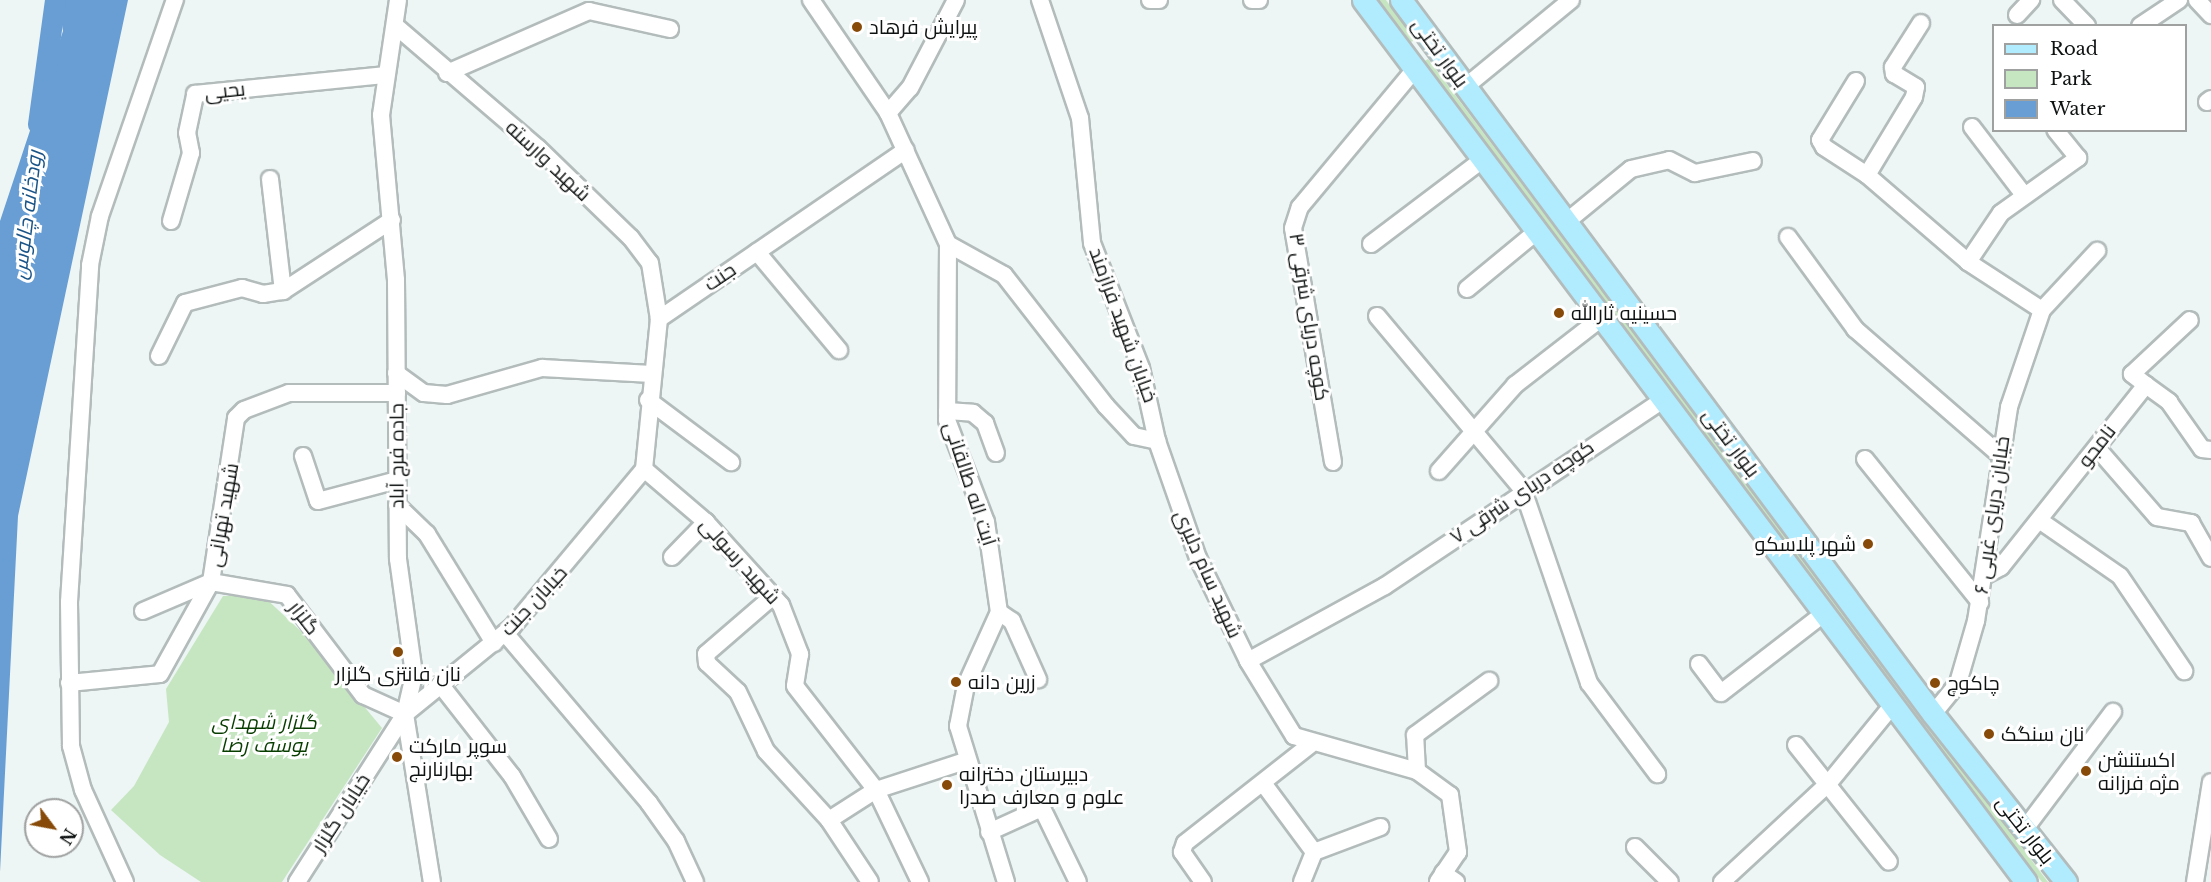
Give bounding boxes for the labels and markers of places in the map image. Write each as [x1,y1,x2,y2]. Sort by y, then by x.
place label: پیرایش فرهاد [869,15,977,39]
marker: پیرایش فرهاد [850,20,864,34]
place label: حسینیه ثارالله [1571,301,1677,325]
marker: حسینیه ثارالله [1552,306,1566,320]
place label: شهر پلاسکو [1755,532,1856,556]
marker: شهر پلاسکو [1861,537,1875,551]
marker: نان فانتزی گلزار [391,645,405,659]
place label: نان فانتزی گلزار [335,662,461,686]
place label: زرین دانه [968,670,1036,694]
place label: چاکوچ [1947,671,2000,695]
marker: زرین دانه [949,675,963,689]
marker: چاکوچ [1928,676,1942,690]
place label: نان سنگک [2001,722,2084,746]
marker: نان سنگک [1982,727,1996,741]
place label: سوپر مارکت بهارنارنج [409,734,507,781]
place label: اکستنشن مژه فرزانه [2098,748,2180,795]
marker: سوپر مارکت بهارنارنج [390,750,404,764]
place label: دبیرستان دخترانه علوم و معارف صدرا [959,762,1124,809]
marker: اکستنشن مژه فرزانه [2079,764,2093,778]
marker: دبیرستان دخترانه علوم و معارف صدرا [940,778,954,792]

